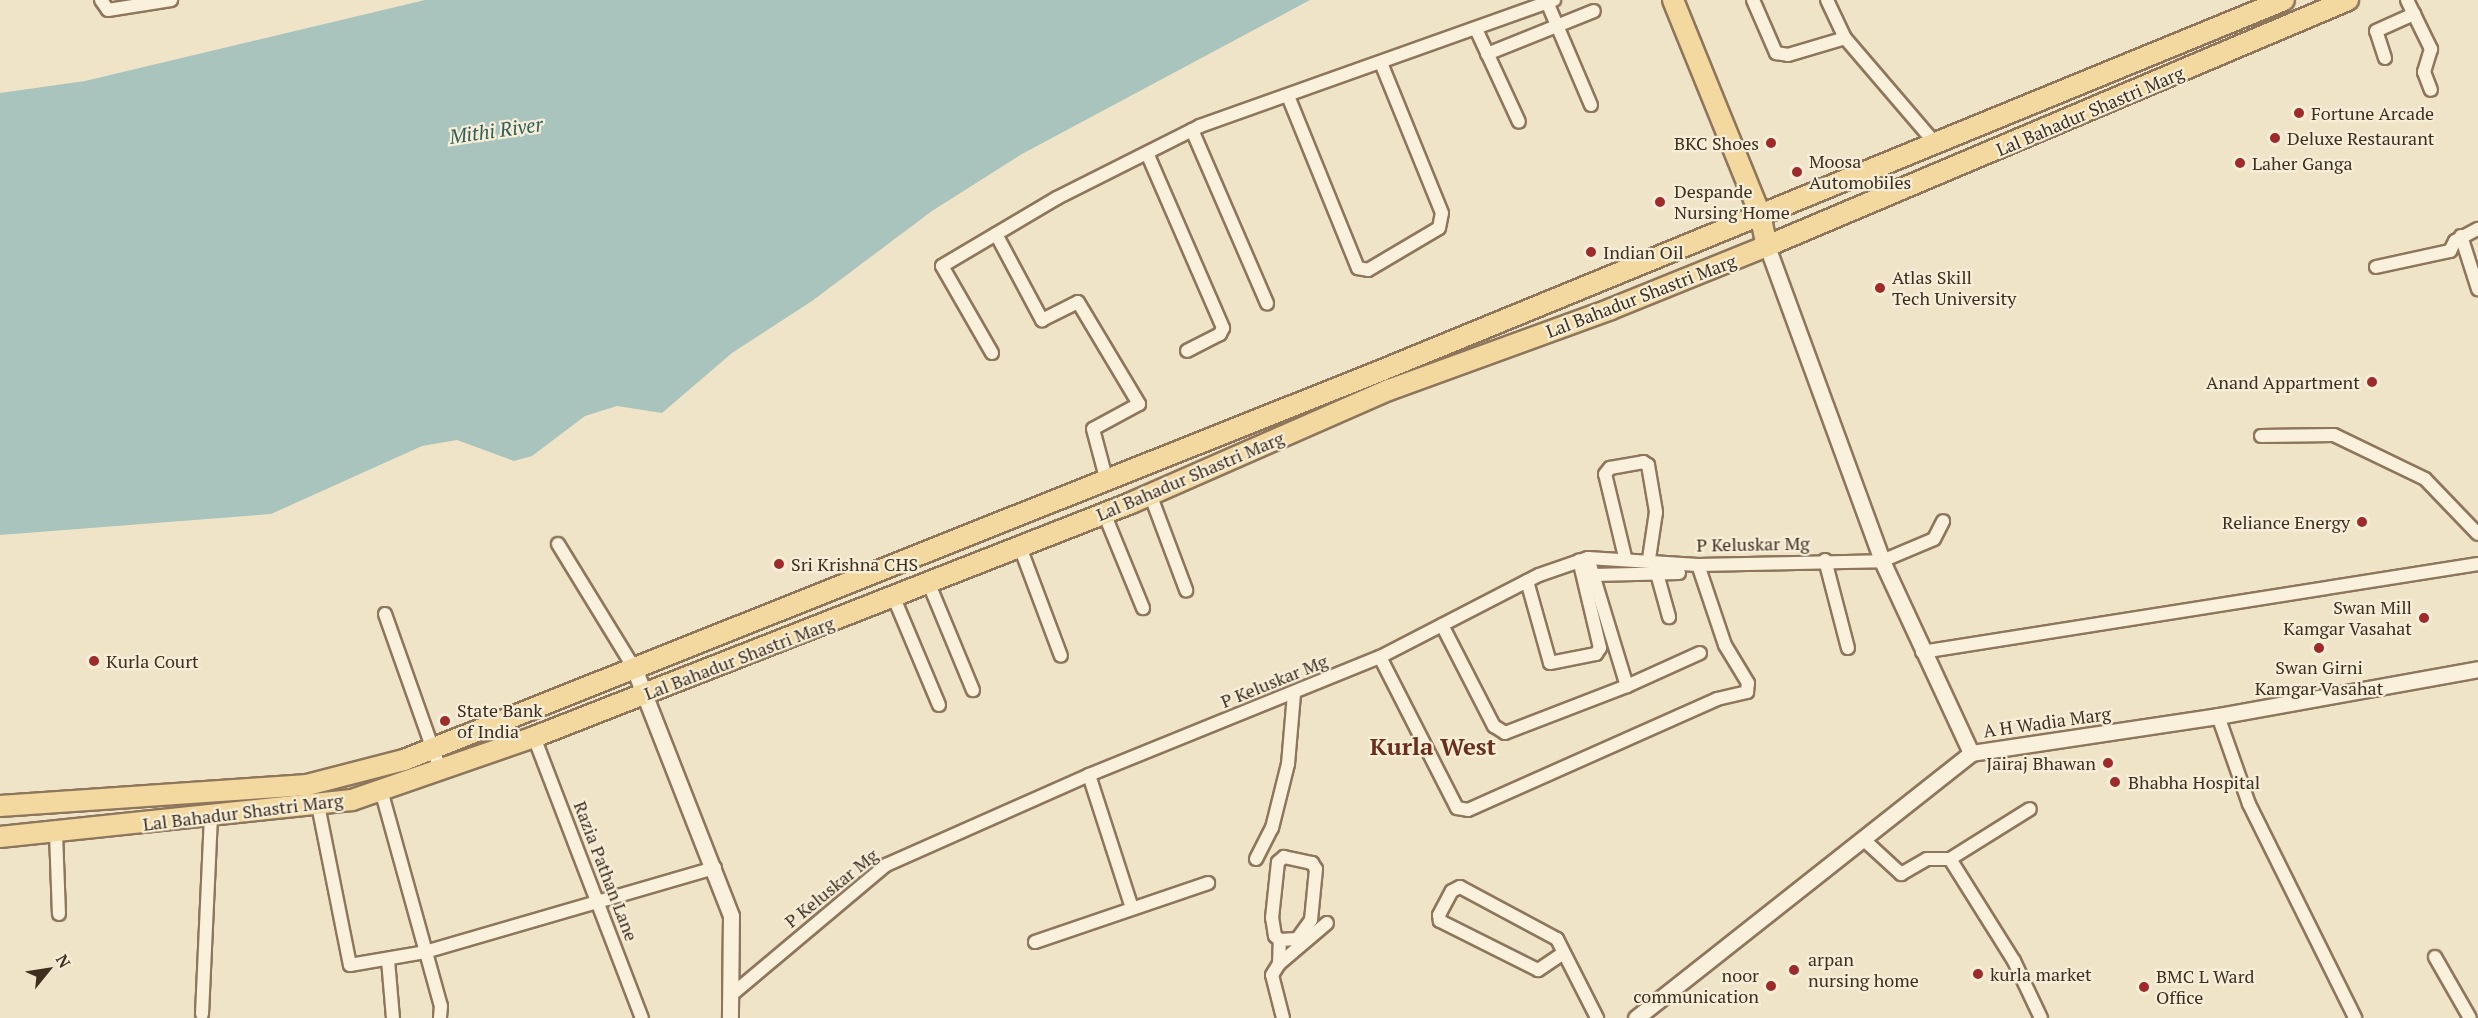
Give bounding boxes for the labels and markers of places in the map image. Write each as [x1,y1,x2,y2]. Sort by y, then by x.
place label: Fortune Arcade [2311,102,2435,124]
marker: Fortune Arcade [2292,106,2306,120]
place label: Deluxe Restaurant [2287,127,2435,149]
marker: Deluxe Restaurant [2268,131,2282,145]
place label: BKC Shoes [1674,132,1759,154]
marker: BKC Shoes [1764,136,1778,150]
place label: Moosa Automobiles [1809,151,1911,194]
place label: Laher Ganga [2252,152,2353,174]
marker: Laher Ganga [2233,156,2247,170]
marker: Moosa Automobiles [1790,165,1804,179]
place label: Despande Nursing Home [1674,181,1790,224]
marker: Despande Nursing Home [1651,193,1669,211]
place label: Indian Oil [1603,241,1684,263]
marker: Indian Oil [1584,245,1598,259]
place label: Atlas Skill Tech University [1892,267,2016,310]
marker: Atlas Skill Tech University [1873,281,1887,295]
place label: Anand Appartment [2206,371,2360,393]
marker: Anand Appartment [2365,375,2379,389]
place label: Reliance Energy [2222,511,2350,533]
marker: Reliance Energy [2355,515,2369,529]
place label: Sri Krishna CHS [791,553,918,575]
marker: Sri Krishna CHS [772,557,786,571]
place label: Swan Mill Kamgar Vasahat [2283,597,2412,640]
marker: Swan Mill Kamgar Vasahat [2417,611,2431,625]
marker: Swan Girni Kamgar Vasahat [2312,641,2326,655]
place label: Kurla Court [106,650,199,672]
marker: Kurla Court [87,654,101,668]
place label: Swan Girni Kamgar Vasahat [2254,657,2384,700]
place label: State Bank of India [457,700,543,742]
marker: State Bank of India [438,714,452,728]
place label: Jairaj Bhawan [1986,752,2096,774]
marker: Jairaj Bhawan [2101,756,2115,770]
place label: Bhabha Hospital [2128,771,2260,793]
marker: Bhabha Hospital [2106,773,2124,791]
place label: arpan nursing home [1808,949,1919,992]
marker: arpan nursing home [1785,961,1803,979]
place label: kurla market [1990,963,2092,985]
place label: noor communication [1633,965,1759,1008]
place label: BMC L Ward Office [2156,966,2255,1008]
marker: kurla market [1971,967,1985,981]
marker: noor communication [1764,979,1778,993]
marker: BMC L Ward Office [2137,980,2151,994]

